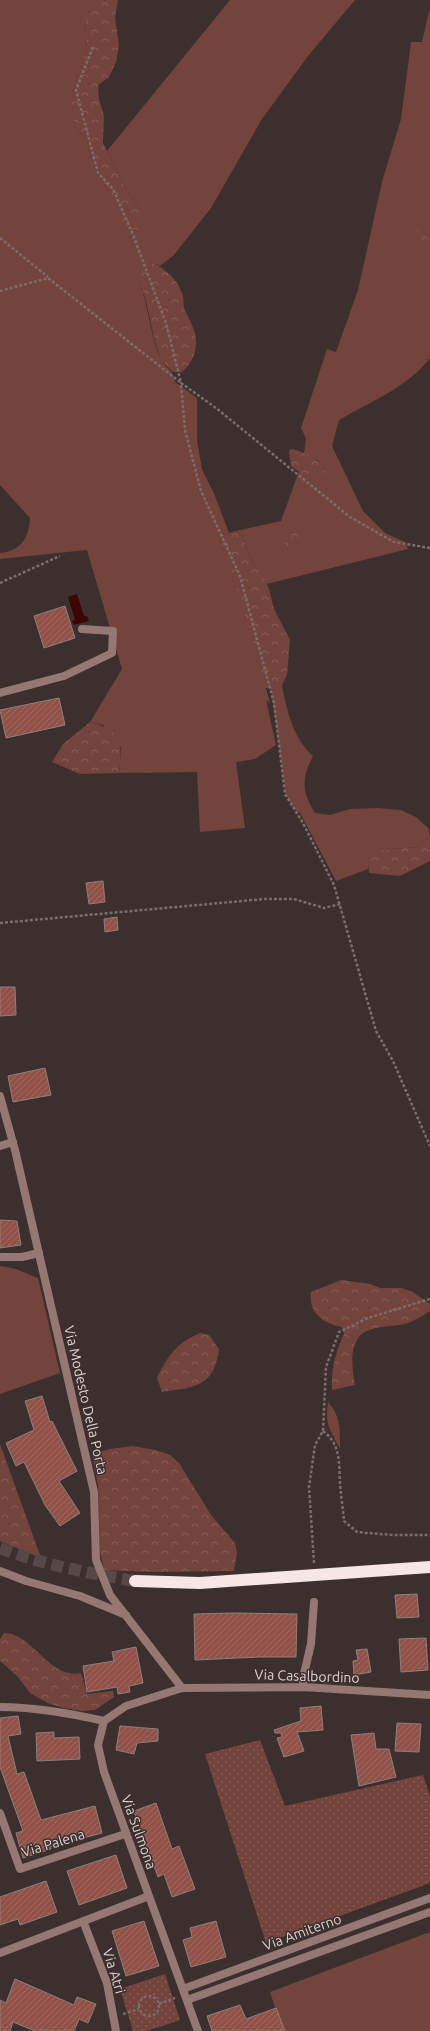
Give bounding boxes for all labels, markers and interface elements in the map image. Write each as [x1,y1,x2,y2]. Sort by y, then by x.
street label: Via Modesto Della Porta [61,1324,111,1476]
street label: Via Casalbordino [254,1666,360,1686]
street label: Via Sulmona [118,1793,160,1871]
street label: Via Palena [19,1826,87,1860]
street label: Via Amiterno [261,1910,343,1954]
street label: Via Atri [100,1946,128,1996]

